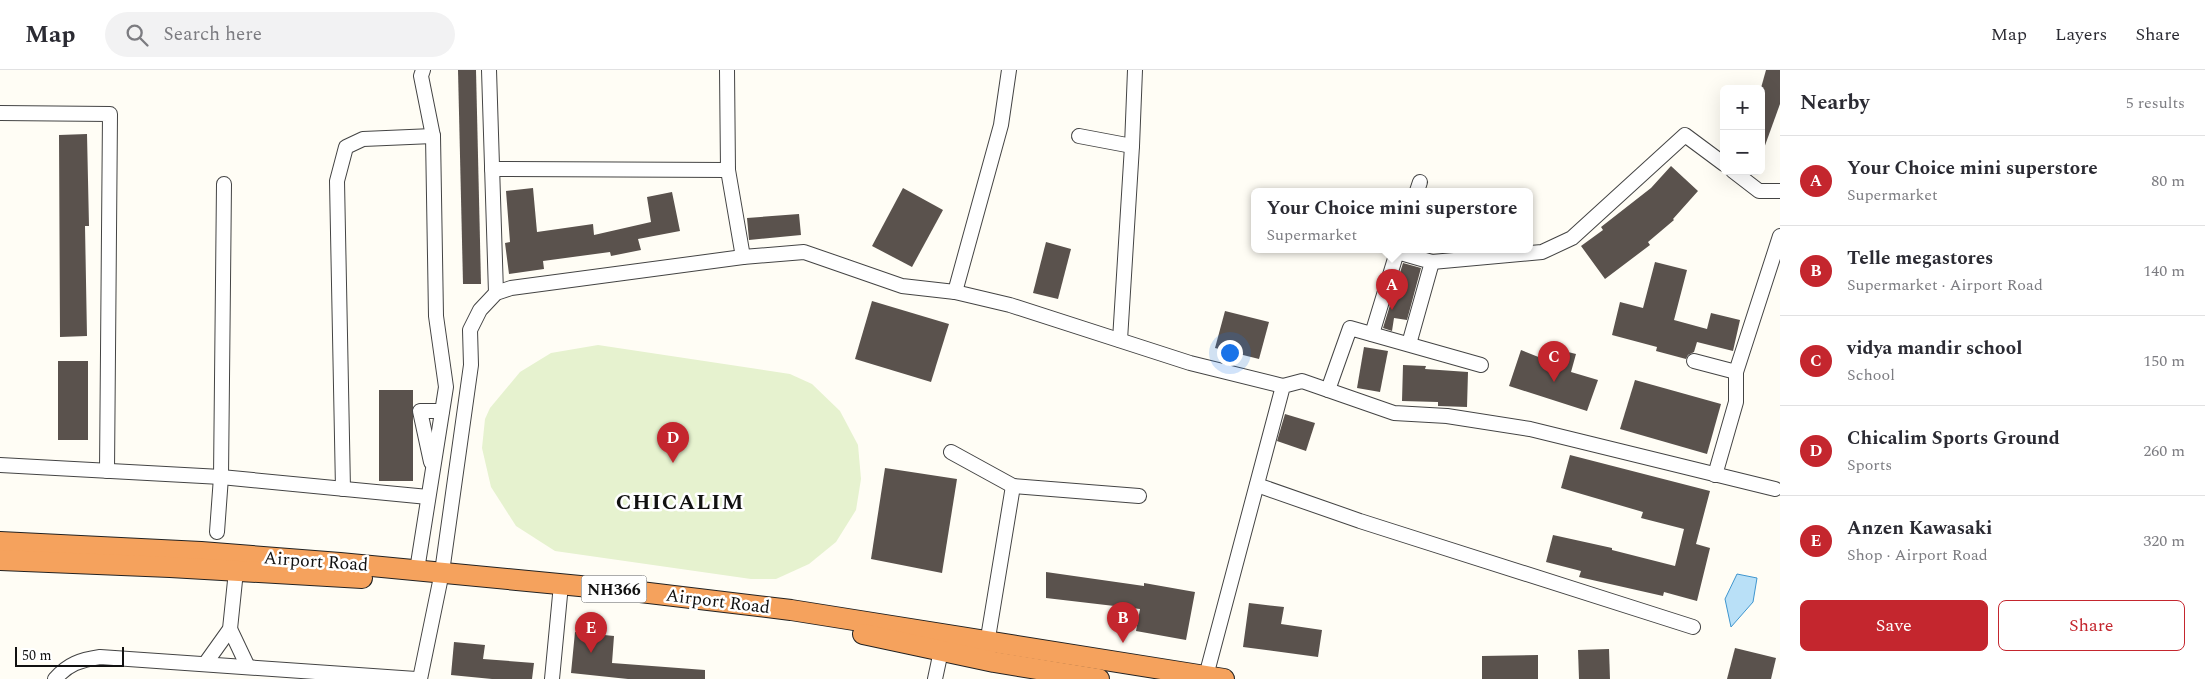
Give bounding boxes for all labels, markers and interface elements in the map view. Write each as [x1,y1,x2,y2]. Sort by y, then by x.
search box [105,12,455,57]
text: Map [25,17,75,53]
text: Search here [163,20,262,49]
icon: search [123,21,151,49]
text: Map [1991,21,2027,48]
text: Layers [2055,21,2107,48]
text: Share [2135,21,2180,48]
map controls [1720,85,1765,175]
button: + [1720,85,1765,130]
text: Nearby [1800,87,1870,119]
text: 5 results [2126,91,2185,115]
button: − [1720,130,1765,175]
text: Your Choice mini superstore [1847,154,2098,183]
text: A [1810,169,1822,193]
text: 80 m [2151,169,2185,193]
text: Supermarket [1847,183,1938,207]
popup [1251,188,1533,253]
text: Your Choice mini superstore [1267,194,1517,223]
text: Supermarket [1267,223,1357,247]
text: Telle megastores [1847,244,1993,273]
text: B [1810,259,1822,283]
text: 140 m [2143,259,2185,283]
pin: A [1376,269,1408,310]
text: Supermarket · Airport Road [1847,273,2043,297]
text: vidya mandir school [1847,334,2022,363]
your location [1217,340,1243,366]
pin: C [1538,341,1570,382]
text: C [1810,349,1822,373]
text: 150 m [2143,349,2185,373]
text: School [1847,363,1895,387]
pin: D [657,422,689,463]
text: Chicalim Sports Ground [1847,424,2060,453]
text: D [1810,439,1822,463]
text: 260 m [2143,439,2185,463]
text: Sports [1847,453,1892,477]
district label: CHICALIM [616,486,744,519]
text: Anzen Kawasaki [1847,514,1992,543]
text: E [1811,529,1821,553]
text: 320 m [2143,529,2185,553]
text: Shop · Airport Road [1847,543,1988,567]
street label: Airport Road [263,544,369,579]
road number: NH366 [582,576,646,602]
street label: Airport Road [664,582,772,621]
button: Save [1800,600,1988,651]
button: Share [1998,600,2185,651]
pin: B [1107,602,1139,643]
pin: E [575,612,607,653]
scale bar [15,644,124,667]
text: 50 m [22,645,52,666]

